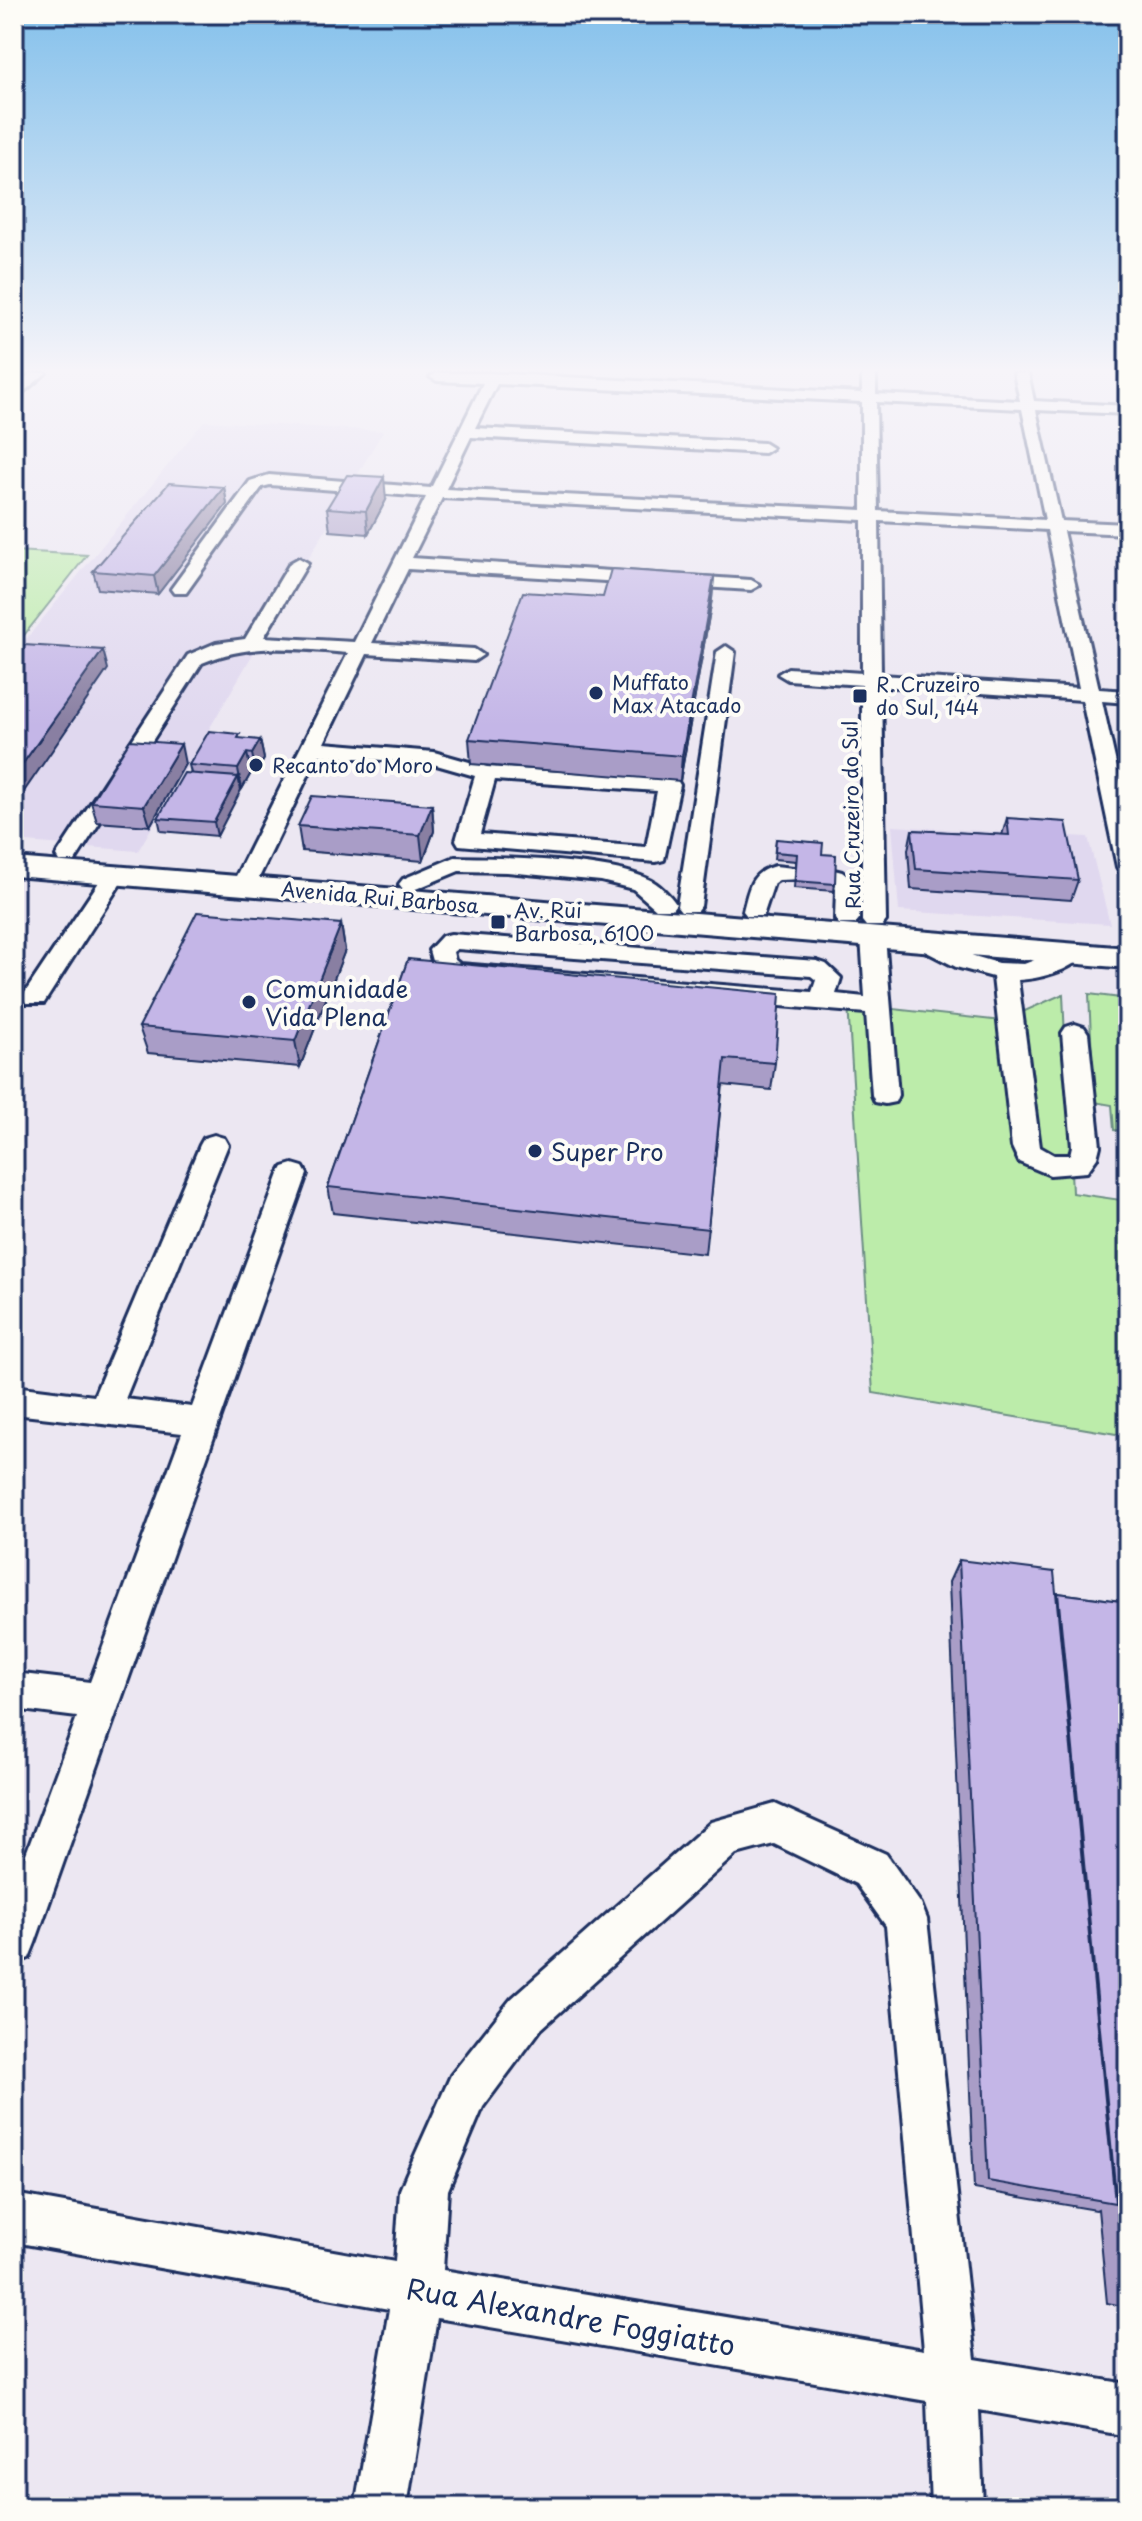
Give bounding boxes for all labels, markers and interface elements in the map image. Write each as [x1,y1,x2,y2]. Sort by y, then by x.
place label: Muffato Max Atacado [612,667,741,720]
place label: R. Cruzeiro do Sul, 144 [876,669,980,722]
marker: Muffato Max Atacado [587,684,605,702]
marker: R. Cruzeiro do Sul, 144 [851,687,869,705]
street label: Rua Cruzeiro do Sul [834,721,868,909]
place label: Recanto do Moro [272,750,433,780]
marker: Recanto do Moro [247,756,265,774]
street label: Avenida Rui Barbosa [280,873,481,921]
place label: Av. Rui Barbosa, 6100 [514,895,654,948]
marker: Av. Rui Barbosa, 6100 [489,913,507,931]
place label: Comunidade Vida Plena [265,970,408,1034]
marker: Comunidade Vida Plena [240,993,258,1011]
place label: Super Pro [551,1133,664,1169]
marker: Super Pro [526,1142,544,1160]
street label: Rua Alexandre Foggiatto [403,2266,739,2366]

